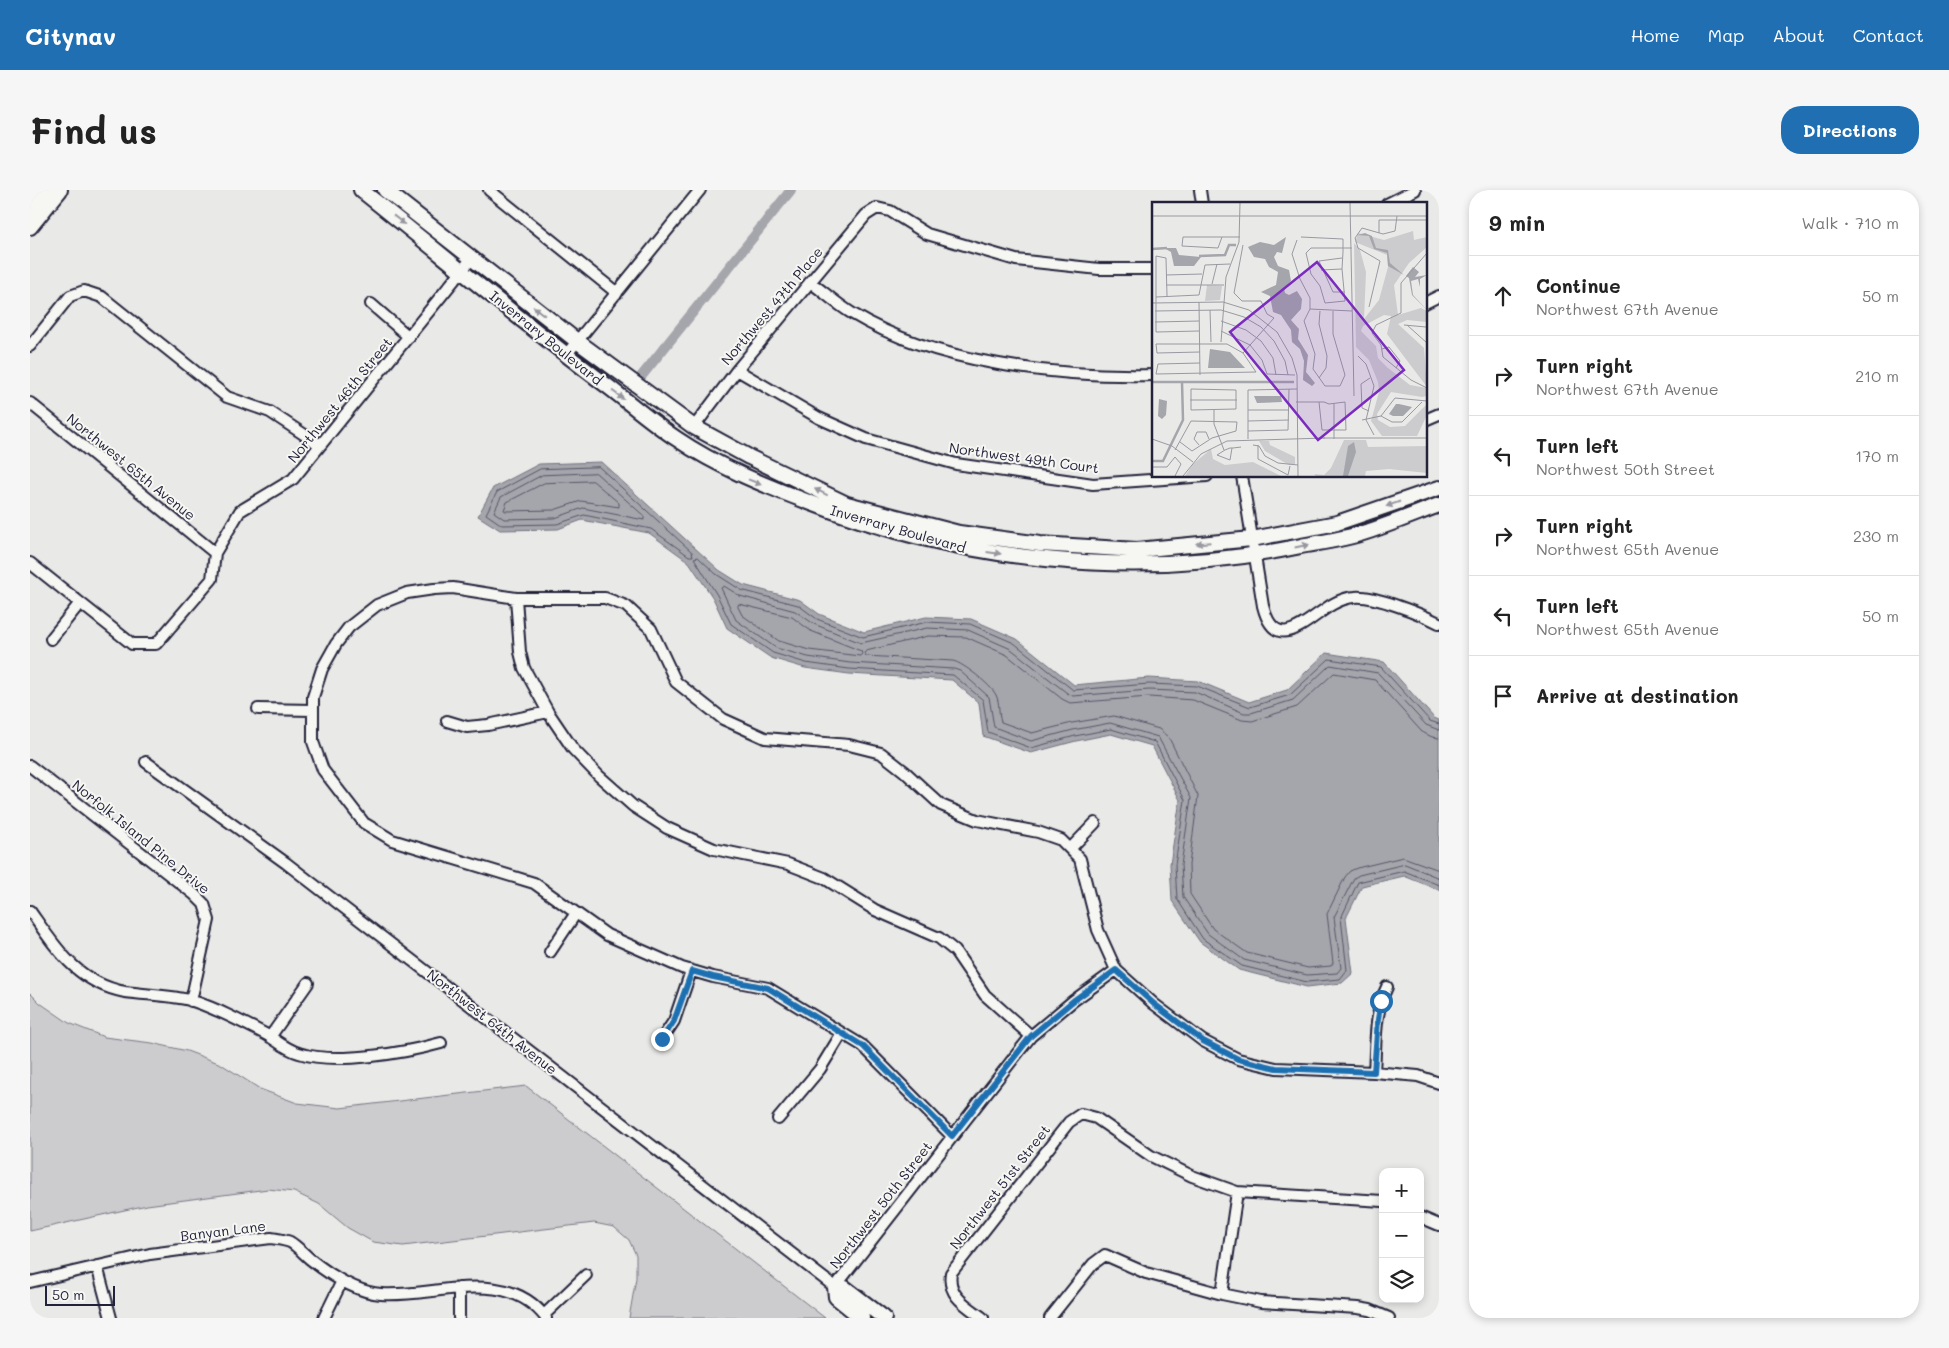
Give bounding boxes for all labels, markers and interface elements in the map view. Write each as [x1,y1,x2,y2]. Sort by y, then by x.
text: Citynav [25,20,116,51]
text: Home [1631,23,1680,47]
text: Map [1708,23,1744,47]
text: About [1772,23,1825,47]
text: Contact [1853,23,1924,47]
button: Directions [1781,106,1919,154]
text: Find us [30,107,157,153]
inset map [1152,202,1426,478]
text: 9 min [1489,209,1545,236]
text: Walk · 710 m [1801,212,1899,233]
one-way arrow [392,215,405,226]
street label: Northwest 47th Place [716,243,827,369]
text: Continue [1536,273,1621,298]
icon: ahead [1489,282,1517,310]
text: 50 m [1862,285,1899,306]
street label: Inverrary Boulevard [486,286,607,389]
text: Northwest 67th Avenue [1536,298,1719,319]
one-way arrow [533,305,546,316]
street label: Northwest 46th Street [283,333,396,466]
text: Turn right [1536,353,1633,378]
icon: right [1489,362,1517,390]
text: 210 m [1855,365,1899,386]
text: Northwest 67th Avenue [1536,378,1719,399]
one-way arrow [611,390,625,400]
street label: Northwest 65th Avenue [63,409,200,524]
text: Turn left [1536,433,1619,458]
street label: Northwest 49th Court [948,438,1100,477]
icon: left [1489,442,1517,470]
text: 170 m [1855,445,1899,466]
text: Northwest 50th Street [1536,458,1715,479]
one-way arrow [748,478,763,486]
one-way arrow [814,488,828,496]
street label: Inverrary Boulevard [828,500,968,557]
one-way arrow [1385,500,1400,508]
text: Turn right [1536,513,1633,538]
icon: right [1489,522,1517,550]
text: 230 m [1853,525,1899,546]
text: Northwest 65th Avenue [1536,538,1719,559]
one-way arrow [1195,540,1211,548]
one-way arrow [1295,542,1310,550]
one-way arrow [987,549,1003,557]
text: Turn left [1536,593,1619,618]
icon: left [1489,602,1517,630]
text: 50 m [1862,605,1899,626]
text: Northwest 65th Avenue [1536,618,1719,639]
icon: arrive [1489,682,1517,710]
text: Arrive at destination [1536,683,1739,708]
street label: Norfolk Island Pine Drive [69,775,214,898]
street label: Northwest 64th Avenue [423,965,561,1078]
route start [1370,990,1393,1013]
route end [651,1028,674,1051]
street label: Northwest 51st Street [945,1121,1054,1253]
street label: Northwest 50th Street [825,1137,936,1272]
map controls [1379,1168,1424,1303]
button: + [1379,1168,1424,1213]
button: − [1379,1213,1424,1258]
street label: Banyan Lane [179,1216,267,1245]
button: layers [1379,1258,1424,1303]
scale bar [45,1283,115,1306]
text: 50 m [52,1285,84,1304]

